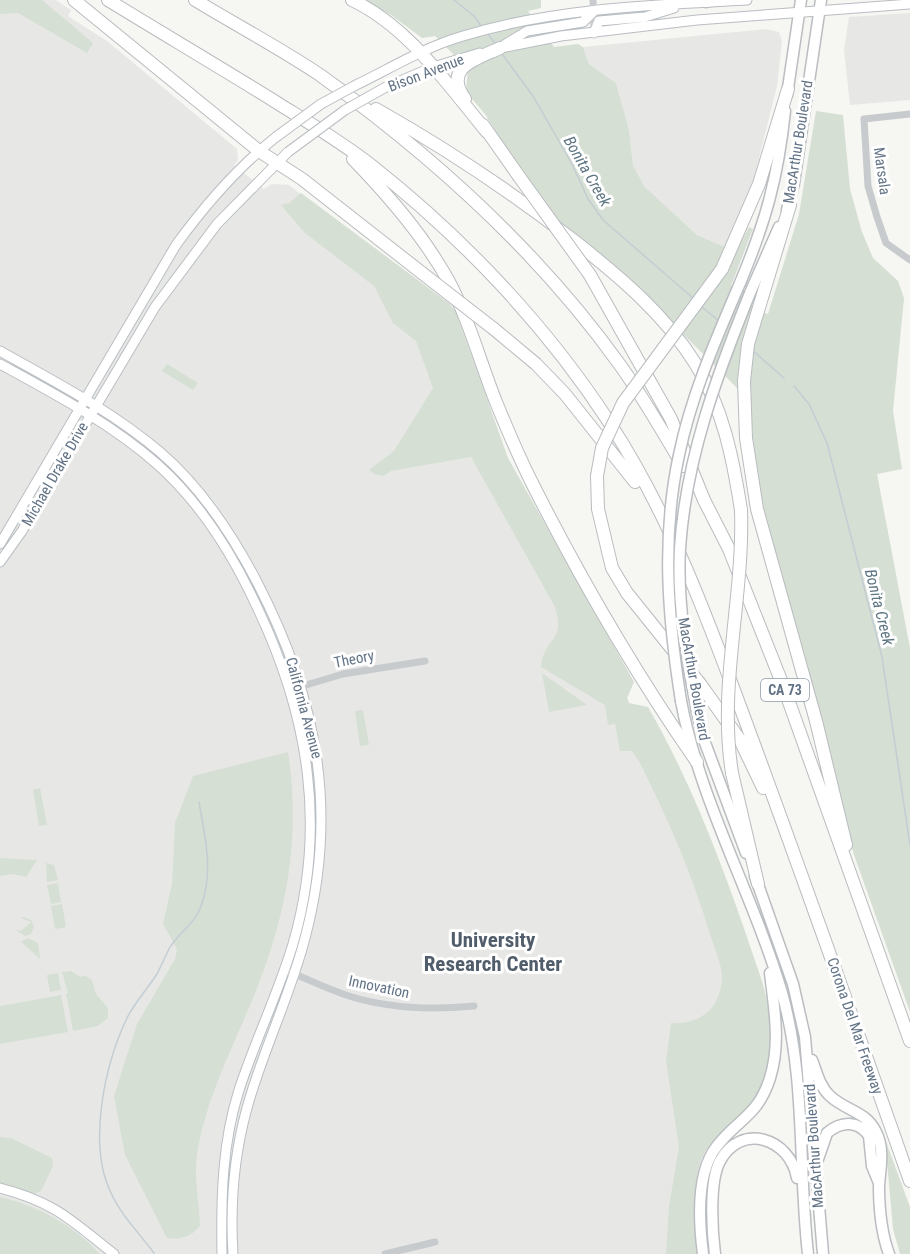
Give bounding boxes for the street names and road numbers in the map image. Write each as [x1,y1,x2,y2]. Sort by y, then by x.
street label: Bison Avenue [385,50,467,96]
street label: MacArthur Boulevard [779,79,817,205]
street label: Marsala [870,146,894,196]
street label: Michael Drake Drive [18,419,92,529]
street label: MacArthur Boulevard [674,616,714,742]
street label: Theory [332,646,376,672]
street label: California Avenue [282,655,326,761]
road number: CA 73 [761,679,809,701]
street label: Corona Del Mar Freeway [823,955,887,1097]
street label: Innovation [347,972,411,1002]
street label: MacArthur Boulevard [801,1083,827,1209]

